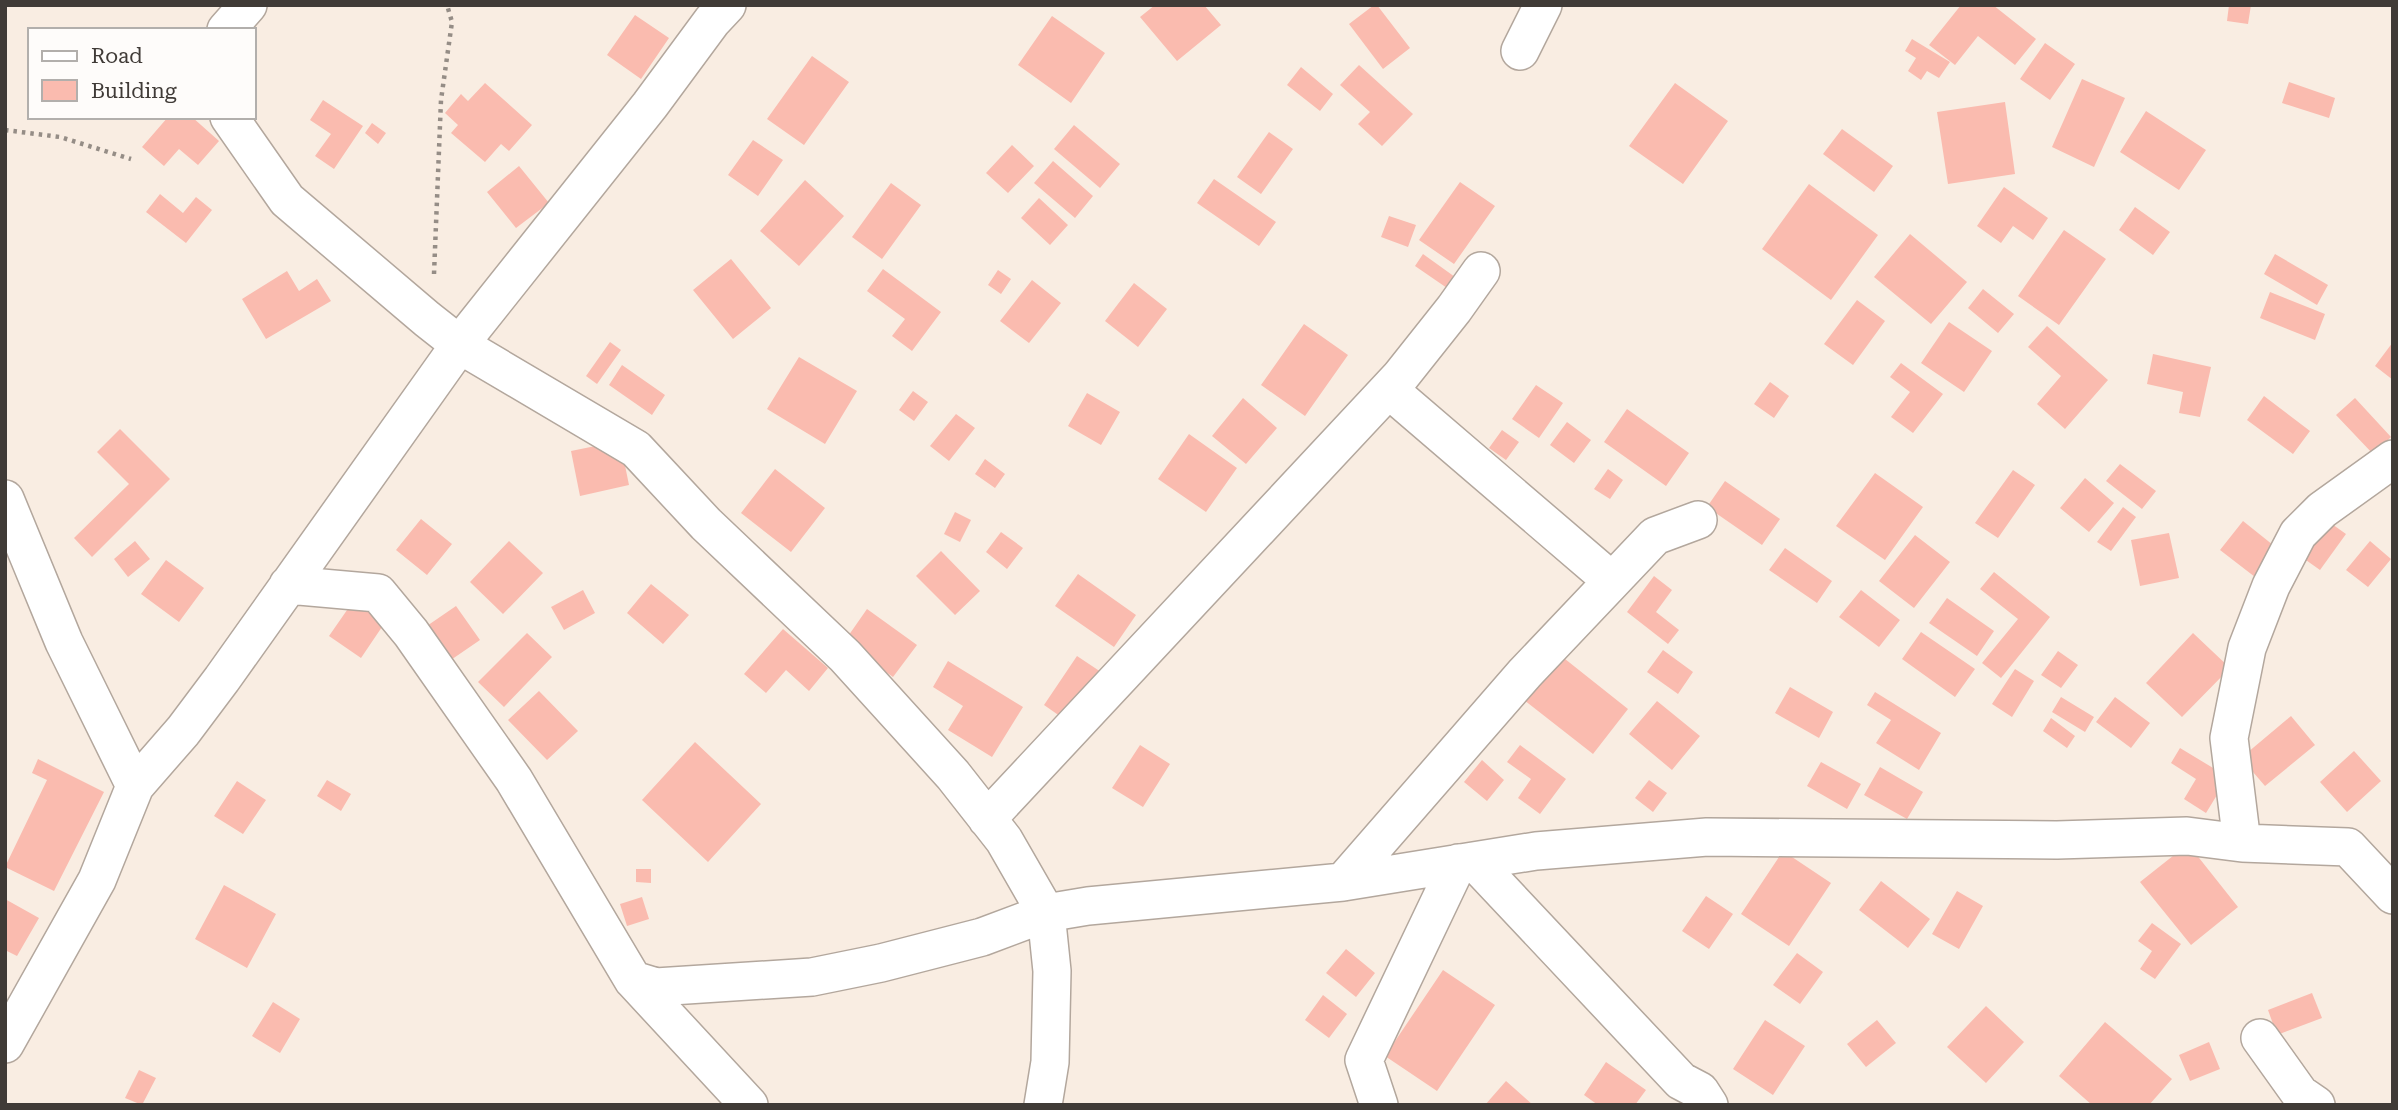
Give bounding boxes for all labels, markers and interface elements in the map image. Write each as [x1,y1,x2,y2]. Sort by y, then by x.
legend [28,28,256,119]
text: Road [91,44,143,68]
text: Building [91,79,177,103]

